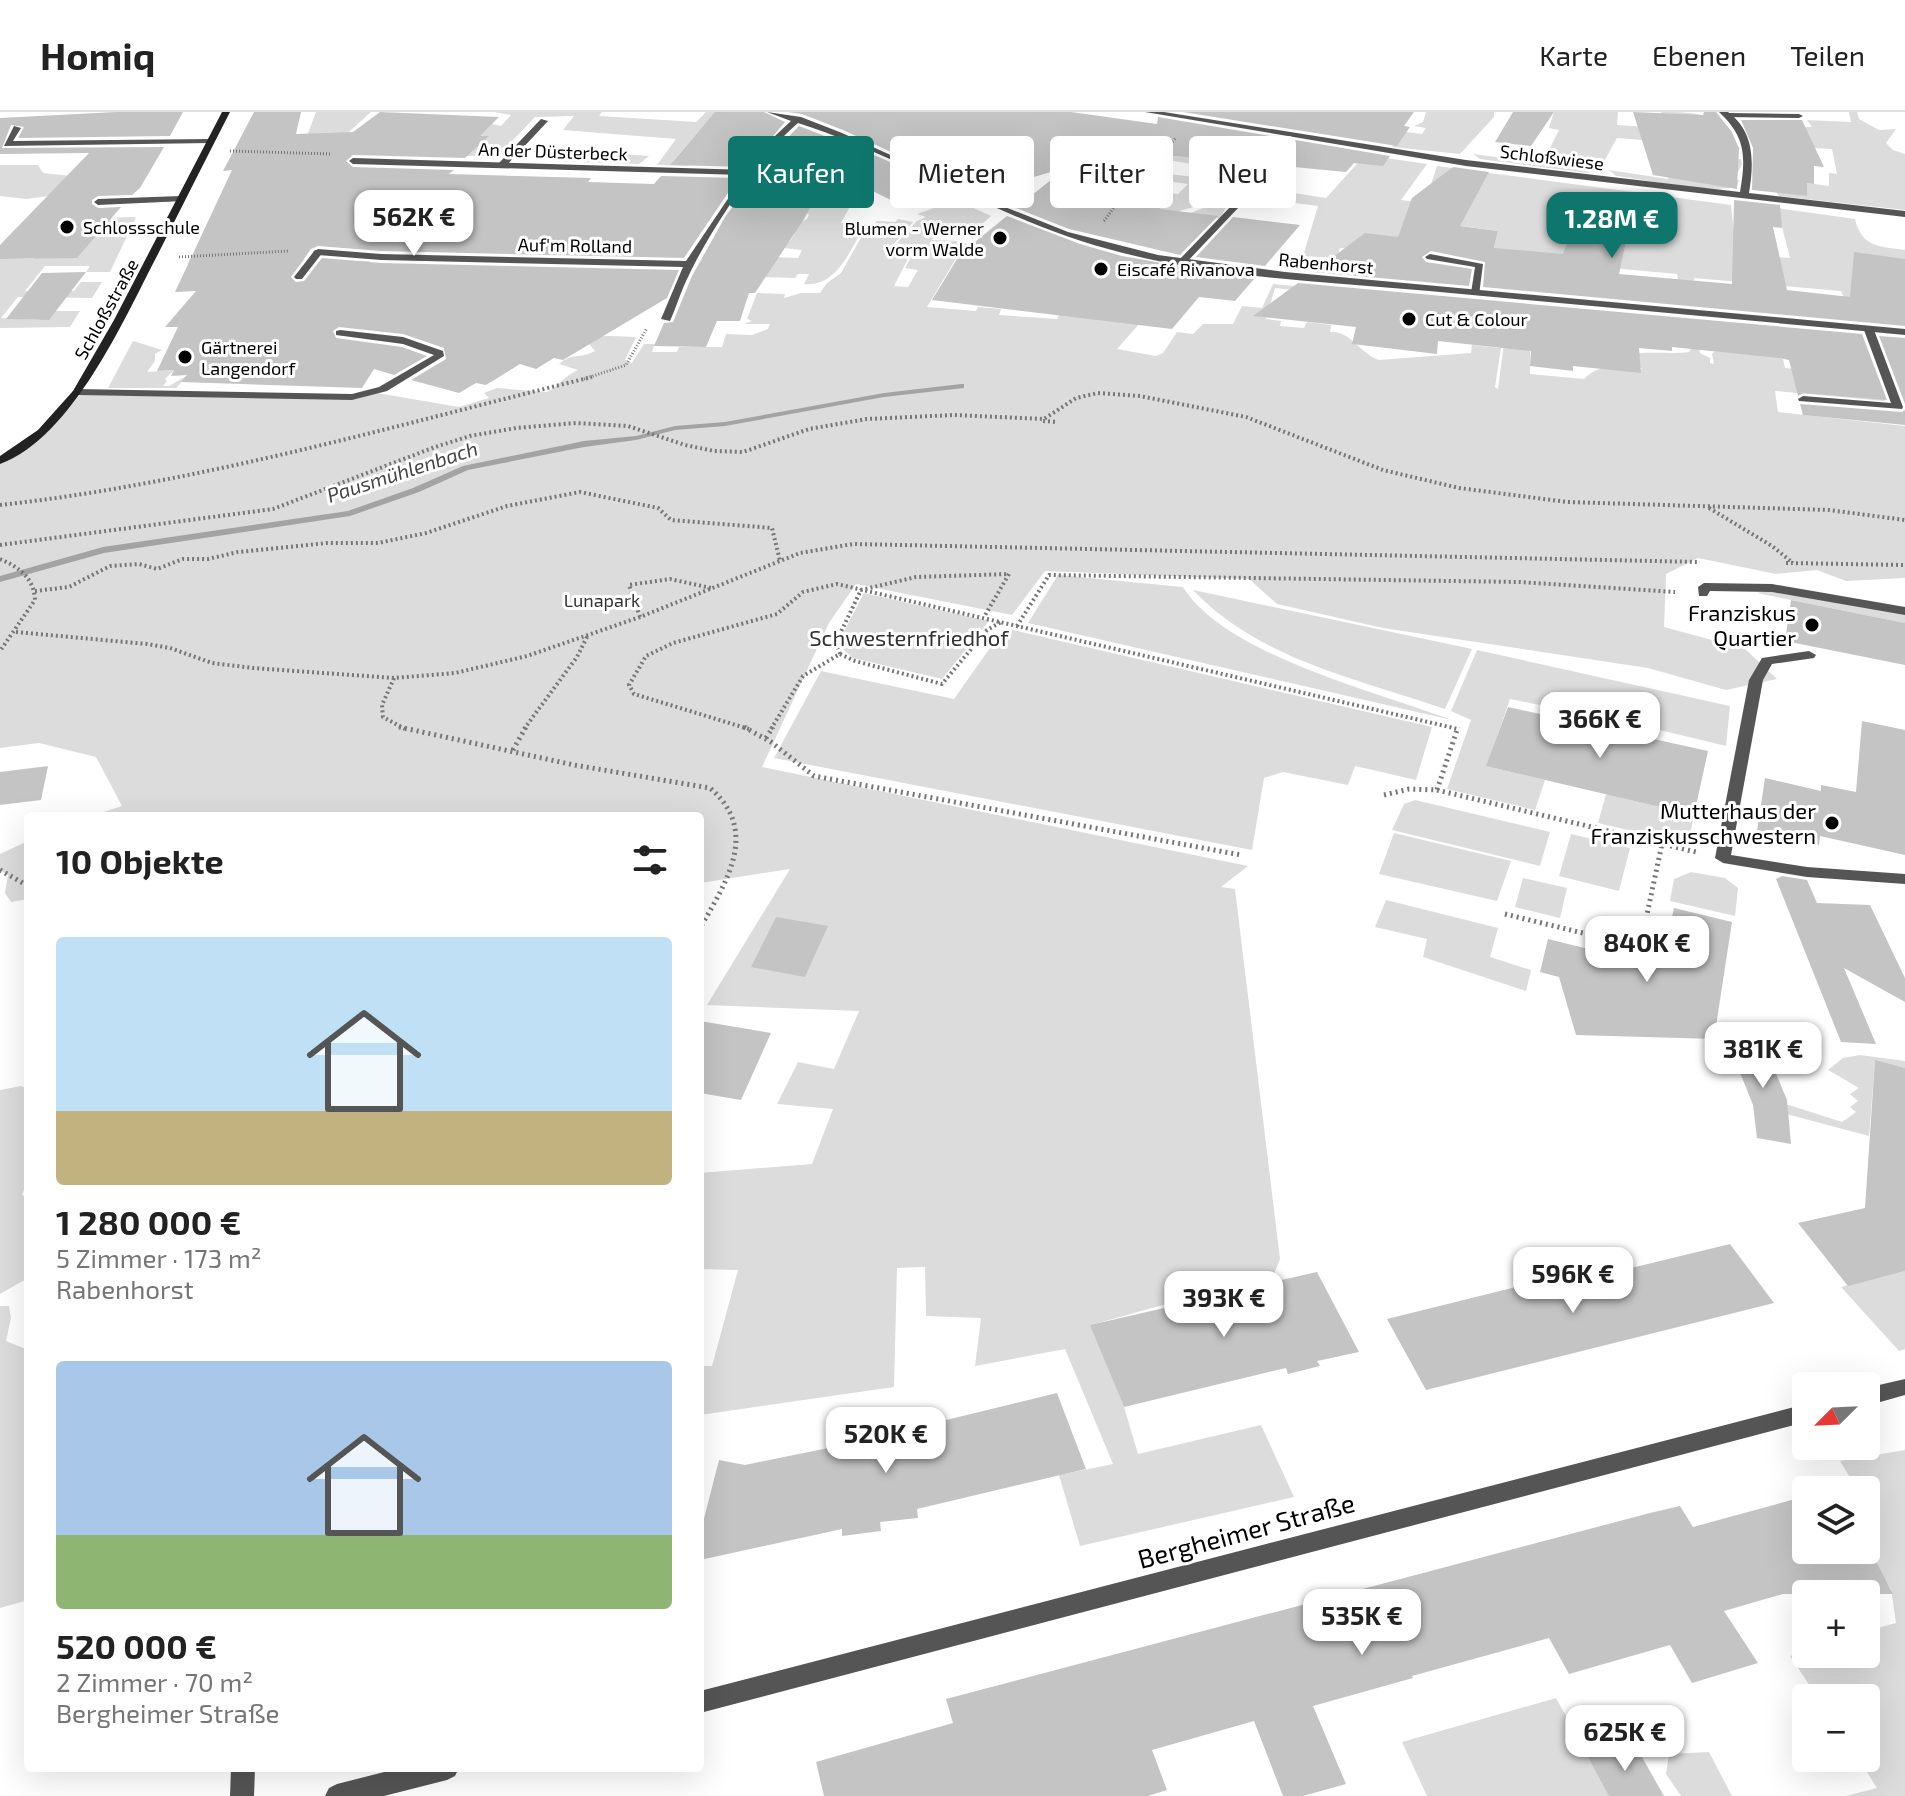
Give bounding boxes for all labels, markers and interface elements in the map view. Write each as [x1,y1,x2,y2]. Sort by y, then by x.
text: Homiq [40,32,155,78]
text: Karte [1539,38,1608,72]
text: Ebenen [1652,38,1746,72]
text: Teilen [1790,38,1865,72]
chip: Kaufen [728,136,874,208]
chip: Mieten [890,136,1034,208]
chip: Filter [1050,136,1173,208]
chip: Neu [1189,136,1296,208]
street label: An der Düsterbeck [478,137,628,165]
street label: Schloßwiese [1499,140,1605,174]
pin: 562K € [349,190,479,258]
pin: 1.28M € [1538,192,1686,260]
text: 562K € [372,200,456,231]
text: 1.28M € [1565,202,1659,233]
place label: Schlossschule [83,216,200,238]
place label: Blumen - Werner vorm Walde [845,217,984,260]
marker: Schlossschule [58,218,76,236]
marker: Blumen - Werner vorm Walde [991,229,1009,247]
street label: Auf'm Rolland [518,233,632,257]
street label: Rabenhorst [1278,248,1375,278]
street label: Schloßstraße [69,255,143,363]
place label: Eiscafé Rivanova [1117,258,1255,280]
marker: Eiscafé Rivanova [1092,260,1110,278]
place label: Cut & Colour [1425,308,1528,330]
marker: Cut & Colour [1400,310,1418,328]
place label: Gärtnerei Langendorf [201,336,296,379]
marker: Gärtnerei Langendorf [176,348,194,366]
water label: Pausmühlenbach [323,435,481,507]
park label: Lunapark [564,589,640,611]
place label: Franziskus Quartier [1688,599,1796,651]
marker: Franziskus Quartier [1803,616,1821,634]
park label: Schwesternfriedhof [809,624,1009,650]
pin: 366K € [1535,692,1665,760]
text: 366K € [1558,702,1642,733]
place label: Mutterhaus der Franziskusschwestern [1590,797,1816,848]
marker: Mutterhaus der Franziskusschwestern [1823,814,1841,832]
icon: filters [628,838,672,882]
text: 10 Objekte [56,840,224,881]
pin: 840K € [1582,916,1712,984]
text: 840K € [1603,926,1691,957]
icon: home [292,989,436,1133]
pin: 381K € [1698,1022,1828,1090]
text: 381K € [1723,1032,1803,1063]
text: 1 280 000 € [56,1201,241,1242]
text: 5 Zimmer · 173 m² [56,1242,261,1273]
pin: 596K € [1508,1247,1638,1315]
text: 596K € [1531,1257,1615,1288]
pin: 393K € [1159,1271,1289,1339]
text: Rabenhorst [56,1273,194,1304]
text: 393K € [1182,1281,1266,1312]
north arrow [1792,1372,1880,1460]
map controls [1792,1372,1880,1772]
pin: 520K € [821,1407,951,1475]
icon: home [292,1413,436,1557]
text: 520K € [844,1417,928,1448]
button: layers [1792,1476,1880,1564]
street label: Bergheimer Straße [1134,1486,1358,1574]
button: + [1792,1580,1880,1668]
pin: 535K € [1297,1589,1427,1657]
text: 535K € [1321,1599,1403,1630]
text: 520 000 € [56,1625,217,1666]
text: 2 Zimmer · 70 m² [56,1666,253,1697]
button: − [1792,1684,1880,1772]
text: Bergheimer Straße [56,1697,279,1728]
pin: 625K € [1560,1705,1690,1773]
text: 625K € [1583,1715,1667,1746]

